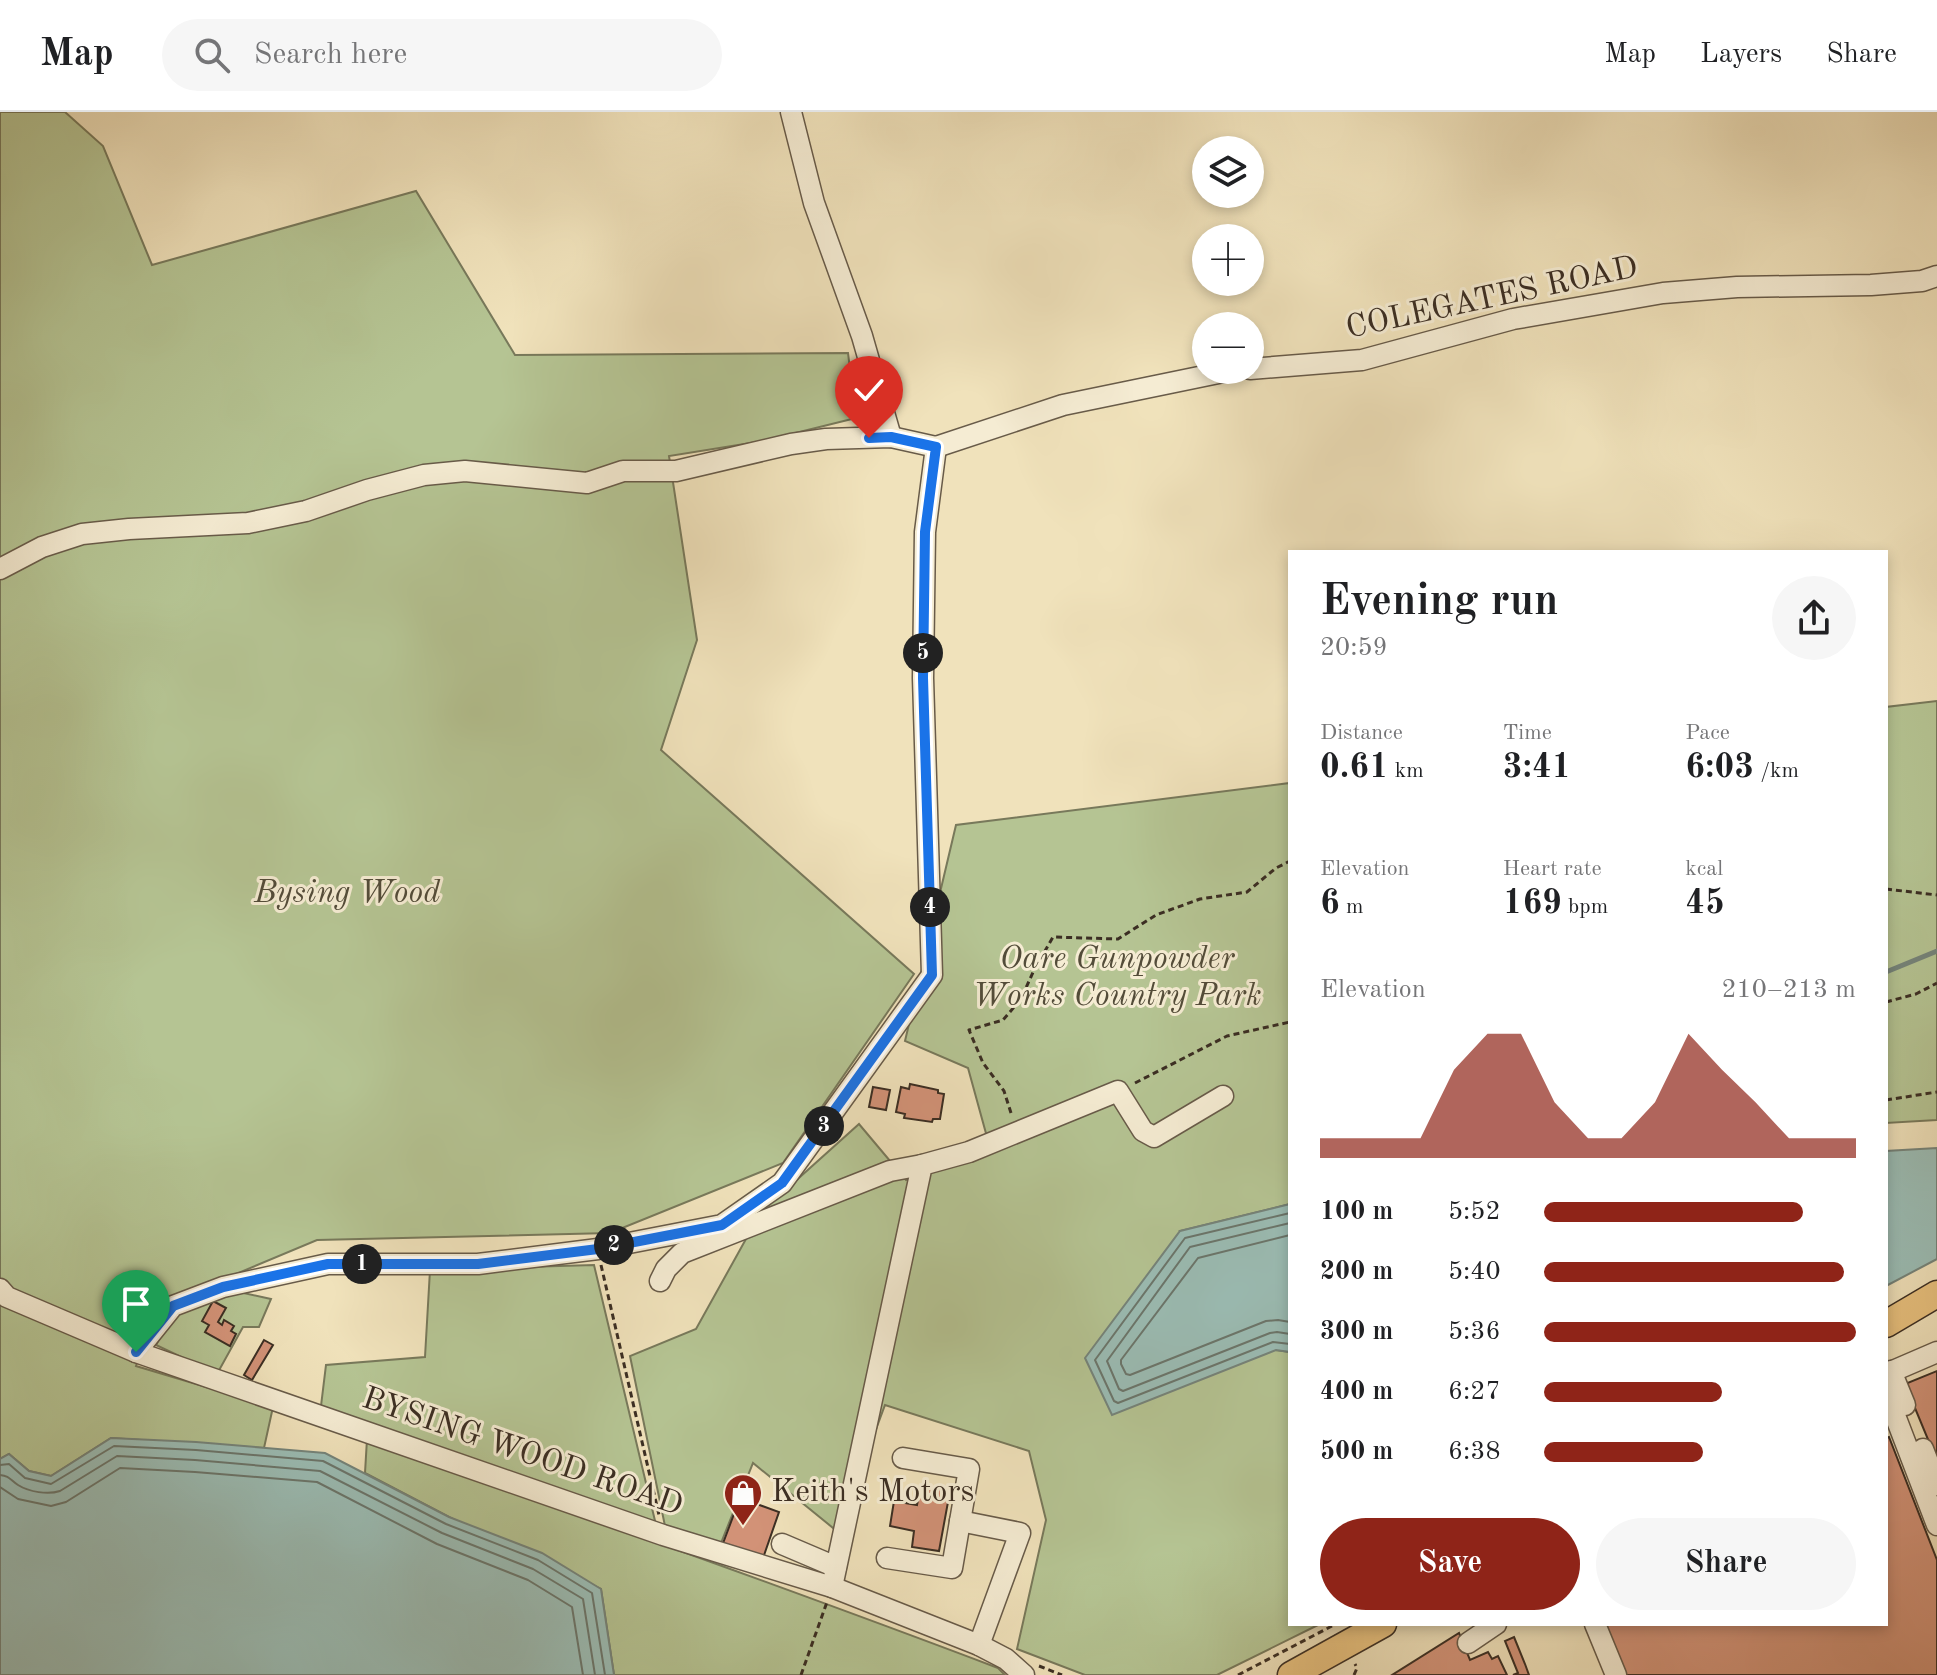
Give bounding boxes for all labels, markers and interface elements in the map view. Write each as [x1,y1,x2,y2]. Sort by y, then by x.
search box [162,19,722,91]
icon: search [190,33,234,77]
text: Map [40,36,114,74]
text: Search here [254,40,407,70]
text: Map [1604,41,1656,69]
text: Layers [1700,41,1782,69]
text: Share [1826,41,1897,69]
map controls [1192,136,1264,384]
button: layers [1192,136,1264,208]
button: + [1192,224,1264,296]
street label: COLEGATES ROAD [1343,252,1641,346]
button: − [1192,312,1264,384]
pin [835,356,903,438]
icon: check [847,368,891,412]
button: share [1772,576,1856,660]
text: Evening run [1320,580,1558,624]
pin: 5 [903,633,943,673]
text: 20:59 [1320,635,1388,661]
text: 5 [917,642,929,664]
text: Distance [1320,722,1403,744]
text: Time [1503,722,1552,744]
text: Pace [1685,722,1730,744]
text: 0.61 [1320,751,1389,785]
text: 3:41 [1503,751,1571,785]
text: 6:03 [1685,751,1754,785]
text: km [1389,760,1424,782]
text: /km [1754,760,1799,782]
text: Elevation [1320,858,1410,880]
text: Heart rate [1503,858,1602,880]
text: kcal [1685,858,1723,880]
park label: Bysing Wood [253,878,441,910]
pin: 4 [910,887,950,927]
text: 6 [1320,887,1340,921]
text: 169 [1503,887,1562,921]
text: 45 [1685,887,1725,921]
text: 4 [924,896,936,918]
text: m [1340,896,1363,918]
text: bpm [1562,896,1608,918]
park label: Oare Gunpowder Works Country Park [972,944,1262,1013]
text: Elevation [1320,977,1426,1003]
text: 210–213 m [1721,977,1856,1003]
pin: 3 [804,1106,844,1146]
text: 3 [818,1115,830,1137]
text: 100 m [1320,1199,1393,1225]
text: 5:52 [1448,1199,1501,1225]
pin: 2 [594,1225,634,1265]
text: 2 [608,1234,620,1256]
pin: 1 [342,1244,382,1284]
text: 1 [356,1253,368,1275]
text: 200 m [1320,1259,1393,1285]
text: 5:40 [1448,1259,1501,1285]
pin [102,1270,170,1352]
icon: arrive [114,1282,158,1326]
text: 300 m [1320,1319,1393,1345]
text: 5:36 [1448,1319,1501,1345]
text: 400 m [1320,1379,1393,1405]
text: 6:27 [1448,1379,1501,1405]
street label: BYSING WOOD ROAD [358,1383,686,1523]
text: 500 m [1320,1439,1393,1465]
text: 6:38 [1448,1439,1501,1465]
shop icon: Keith's Motors [722,1472,764,1527]
place label: Keith's Motors [771,1477,974,1509]
button: Save [1320,1518,1580,1610]
button: Share [1596,1518,1856,1610]

